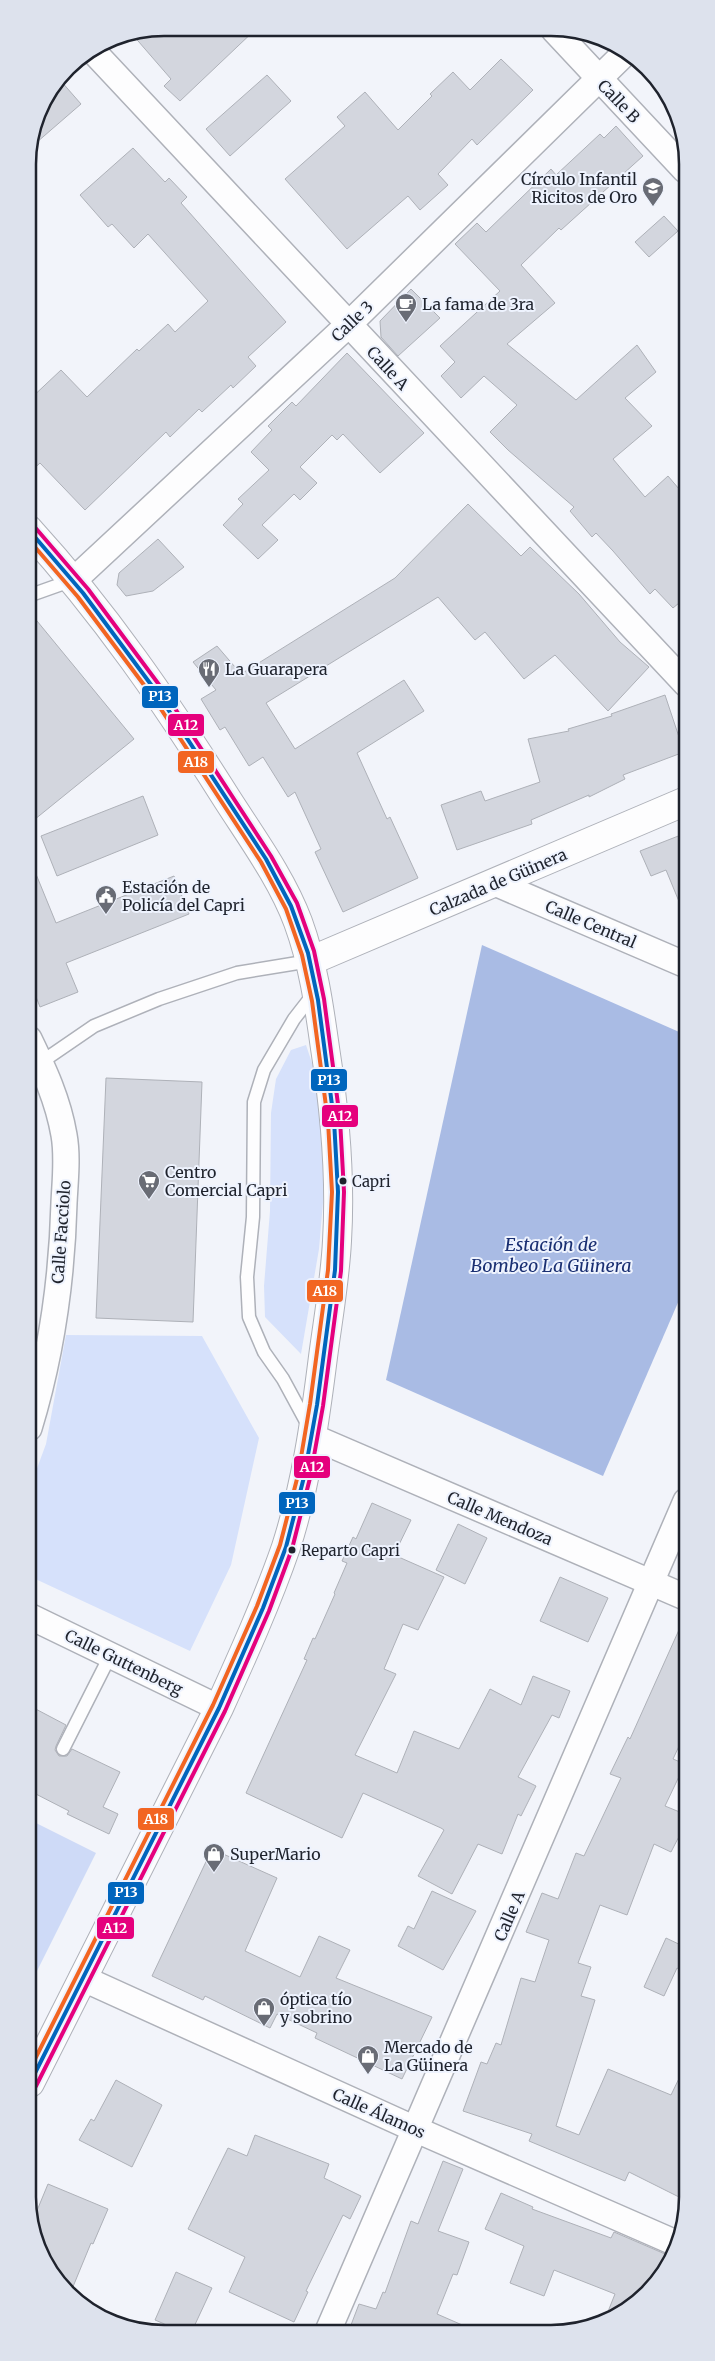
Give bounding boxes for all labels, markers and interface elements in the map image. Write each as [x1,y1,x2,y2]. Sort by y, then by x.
street label: Calle B [594,75,644,127]
place label: Círculo Infantil Ricitos de Oro [521,169,637,207]
school or university icon: Círculo Infantil Ricitos de Oro [641,176,665,207]
cafe icon: La fama de 3ra [394,292,418,323]
place label: La fama de 3ra [422,294,535,314]
street label: Calle 3 [327,296,377,346]
street label: Calle A [363,342,414,395]
restaurant icon: La Guarapera [197,657,221,688]
place label: La Guarapera [225,659,328,679]
line badge: P13 [141,685,179,709]
text: P13 [148,687,172,705]
line badge: A12 [167,713,205,737]
text: A12 [173,716,198,734]
line badge: A18 [177,750,215,774]
text: A18 [183,753,209,771]
street label: Calzada de Güinera [426,844,570,920]
place label: Estación de Policía del Capri [122,877,245,915]
public building icon: Estación de Policía del Capri [94,884,118,915]
street label: Calle Central [542,896,640,952]
line badge: P13 [310,1068,348,1092]
text: P13 [317,1071,341,1089]
line badge: A12 [321,1104,359,1128]
text: A12 [327,1107,352,1125]
place label: Centro Comercial Capri [165,1162,287,1200]
supermarket icon: Centro Comercial Capri [137,1169,161,1200]
place label: Capri [352,1172,391,1191]
marker: Capri [338,1176,348,1186]
street label: Calle Facciolo [47,1180,75,1284]
water label: Estación de Bombeo La Güinera [471,1233,631,1277]
line badge: A18 [306,1279,344,1303]
text: A18 [312,1282,338,1300]
line badge: A12 [293,1455,331,1479]
text: A12 [299,1458,324,1476]
street label: Calle Mendoza [444,1487,556,1549]
line badge: P13 [278,1491,316,1515]
text: P13 [285,1494,309,1512]
place label: Reparto Capri [301,1541,400,1560]
marker: Reparto Capri [287,1545,297,1555]
street label: Calle Guttenberg [62,1625,186,1699]
line badge: A18 [137,1807,175,1831]
text: A18 [143,1810,169,1828]
shop icon: SuperMario [202,1842,226,1873]
place label: SuperMario [230,1844,321,1864]
line badge: P13 [107,1881,145,1905]
text: P13 [114,1883,138,1901]
street label: Calle A [490,1887,529,1944]
line badge: A12 [96,1916,135,1940]
text: A12 [102,1919,127,1937]
place label: óptica tío y sobrino [280,1989,352,2027]
shop icon: óptica tío y sobrino [252,1996,276,2027]
place label: Mercado de La Güinera [384,2037,472,2075]
shop icon: Mercado de La Güinera [356,2044,380,2075]
street label: Calle Álamos [330,2084,429,2142]

